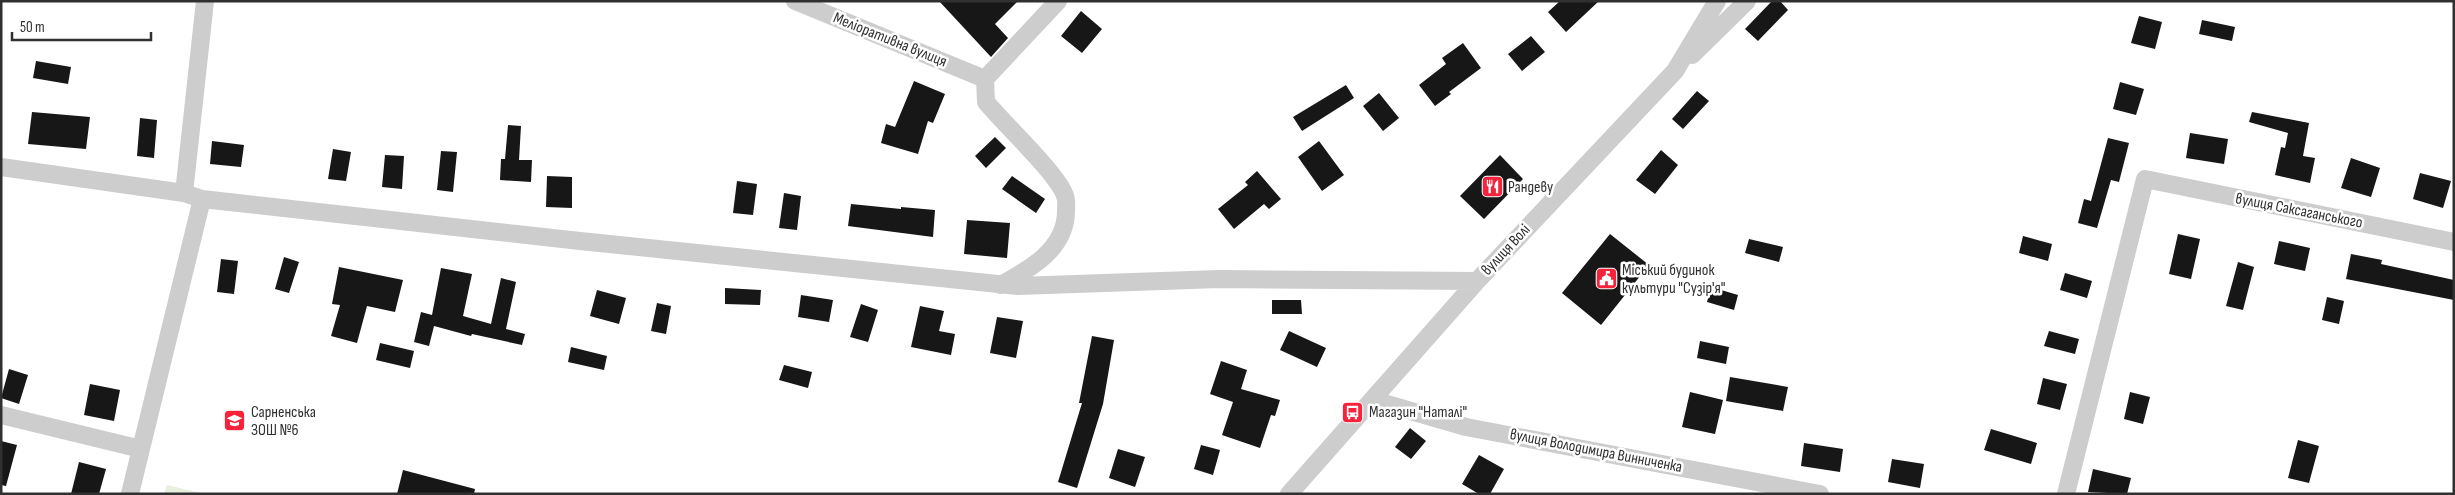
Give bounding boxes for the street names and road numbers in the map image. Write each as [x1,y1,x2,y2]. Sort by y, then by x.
street label: Меліоративна вулиця [830,9,950,71]
street label: вулиця Саксаганського [2234,189,2364,233]
street label: вулиця Волі [1478,220,1534,279]
street label: вулиця Володимира Винниченка [1508,425,1684,477]

